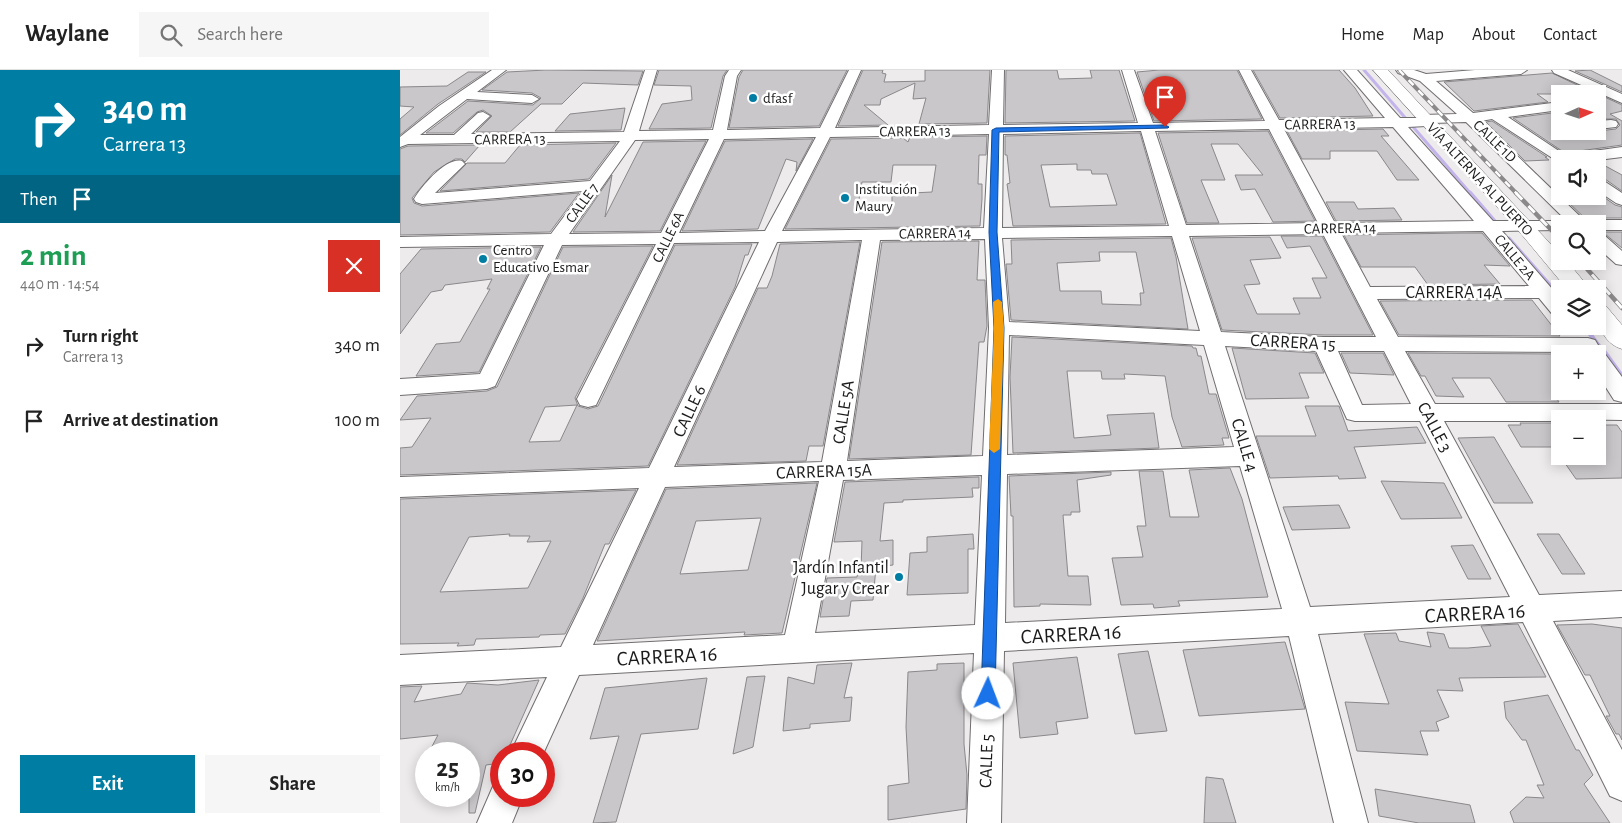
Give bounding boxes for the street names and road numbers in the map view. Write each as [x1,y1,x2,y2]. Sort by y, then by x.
street label: CARRERA 13 [1284,116,1356,133]
street label: CALLE 1D [1470,117,1519,166]
street label: VÍA ALTERNA AL PUERTO [1424,119,1537,239]
street label: CARRERA 13 [879,123,951,140]
street label: CARRERA 13 [474,131,546,148]
street label: CALLE 7 [563,181,602,226]
street label: CALLE 6A [650,209,687,265]
street label: CARRERA 14 [1304,220,1376,237]
street label: CARRERA 14 [899,225,971,242]
street label: CALLE 2A [1491,232,1538,283]
street label: CARRERA 14A [1405,284,1503,302]
street label: CARRERA 15 [1250,332,1336,354]
street label: CALLE 5A [830,378,858,445]
street label: CALLE 6 [670,383,710,440]
street label: CALLE 3 [1414,399,1455,455]
street label: CALLE 4 [1227,416,1261,475]
street label: CARRERA 15A [776,461,873,483]
street label: CARRERA 16 [1424,600,1526,627]
street label: CARRERA 16 [1020,621,1122,648]
street label: CARRERA 16 [616,643,718,670]
street label: CALLE 5 [977,734,997,788]

